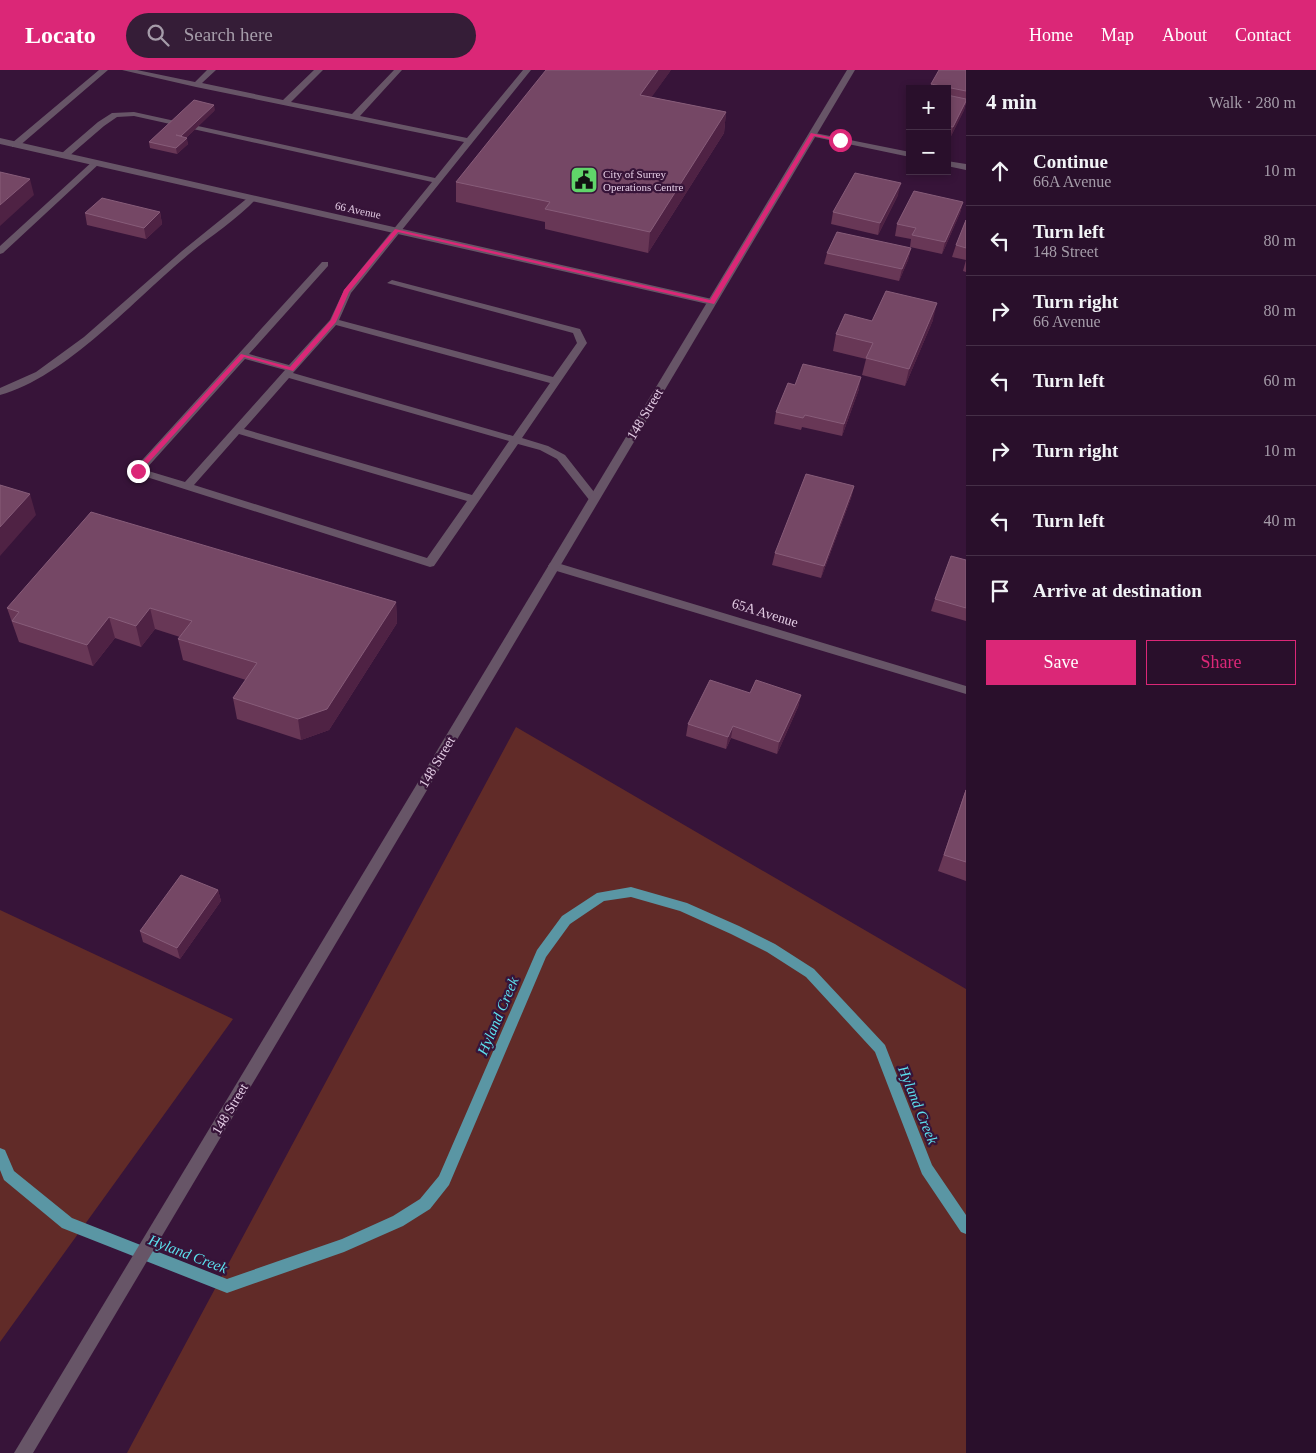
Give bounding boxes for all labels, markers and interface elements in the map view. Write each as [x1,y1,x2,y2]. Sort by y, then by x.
search box [126,13,476,58]
icon: search [144,21,172,49]
text: Locato [25,22,96,48]
text: Search here [184,24,273,45]
text: Home [1029,25,1073,45]
text: Map [1101,25,1134,45]
text: About [1162,25,1207,45]
text: Contact [1235,25,1291,45]
map controls [906,85,951,175]
button: + [906,85,951,130]
text: 4 min [986,90,1037,114]
text: Walk · 280 m [1209,94,1296,111]
route start [829,129,852,152]
button: − [906,130,951,175]
text: Continue [1033,151,1108,172]
icon: ahead [986,157,1014,185]
text: 10 m [1264,162,1296,179]
public building icon: City of Surrey Operations Centre [569,165,599,195]
place label: City of Surrey Operations Centre [603,168,683,193]
text: 66A Avenue [1033,173,1111,190]
street label: 66 Avenue [334,199,382,221]
text: Turn left [1033,221,1105,242]
icon: left [986,227,1014,255]
text: 80 m [1264,232,1296,249]
text: 148 Street [1033,243,1098,260]
text: Turn right [1033,291,1118,312]
icon: right [986,297,1014,325]
text: 80 m [1264,302,1296,319]
text: 66 Avenue [1033,313,1101,330]
icon: left [986,367,1014,395]
text: Turn left [1033,370,1105,391]
text: 60 m [1264,372,1296,389]
street label: 148 Street [624,386,666,442]
icon: right [986,437,1014,465]
text: Turn right [1033,440,1118,461]
text: 10 m [1264,442,1296,459]
route end [127,460,150,483]
icon: left [986,507,1014,535]
text: Turn left [1033,510,1105,531]
text: 40 m [1264,512,1296,529]
icon: arrive [986,577,1014,605]
text: Arrive at destination [1033,580,1202,601]
street label: 65A Avenue [730,596,800,630]
button: Save [986,640,1136,685]
button: Share [1146,640,1296,685]
street label: 148 Street [416,734,458,790]
water label: Hyland Creek [474,974,522,1058]
water label: Hyland Creek [895,1063,941,1147]
street label: 148 Street [209,1081,251,1137]
water label: Hyland Creek [145,1231,230,1276]

